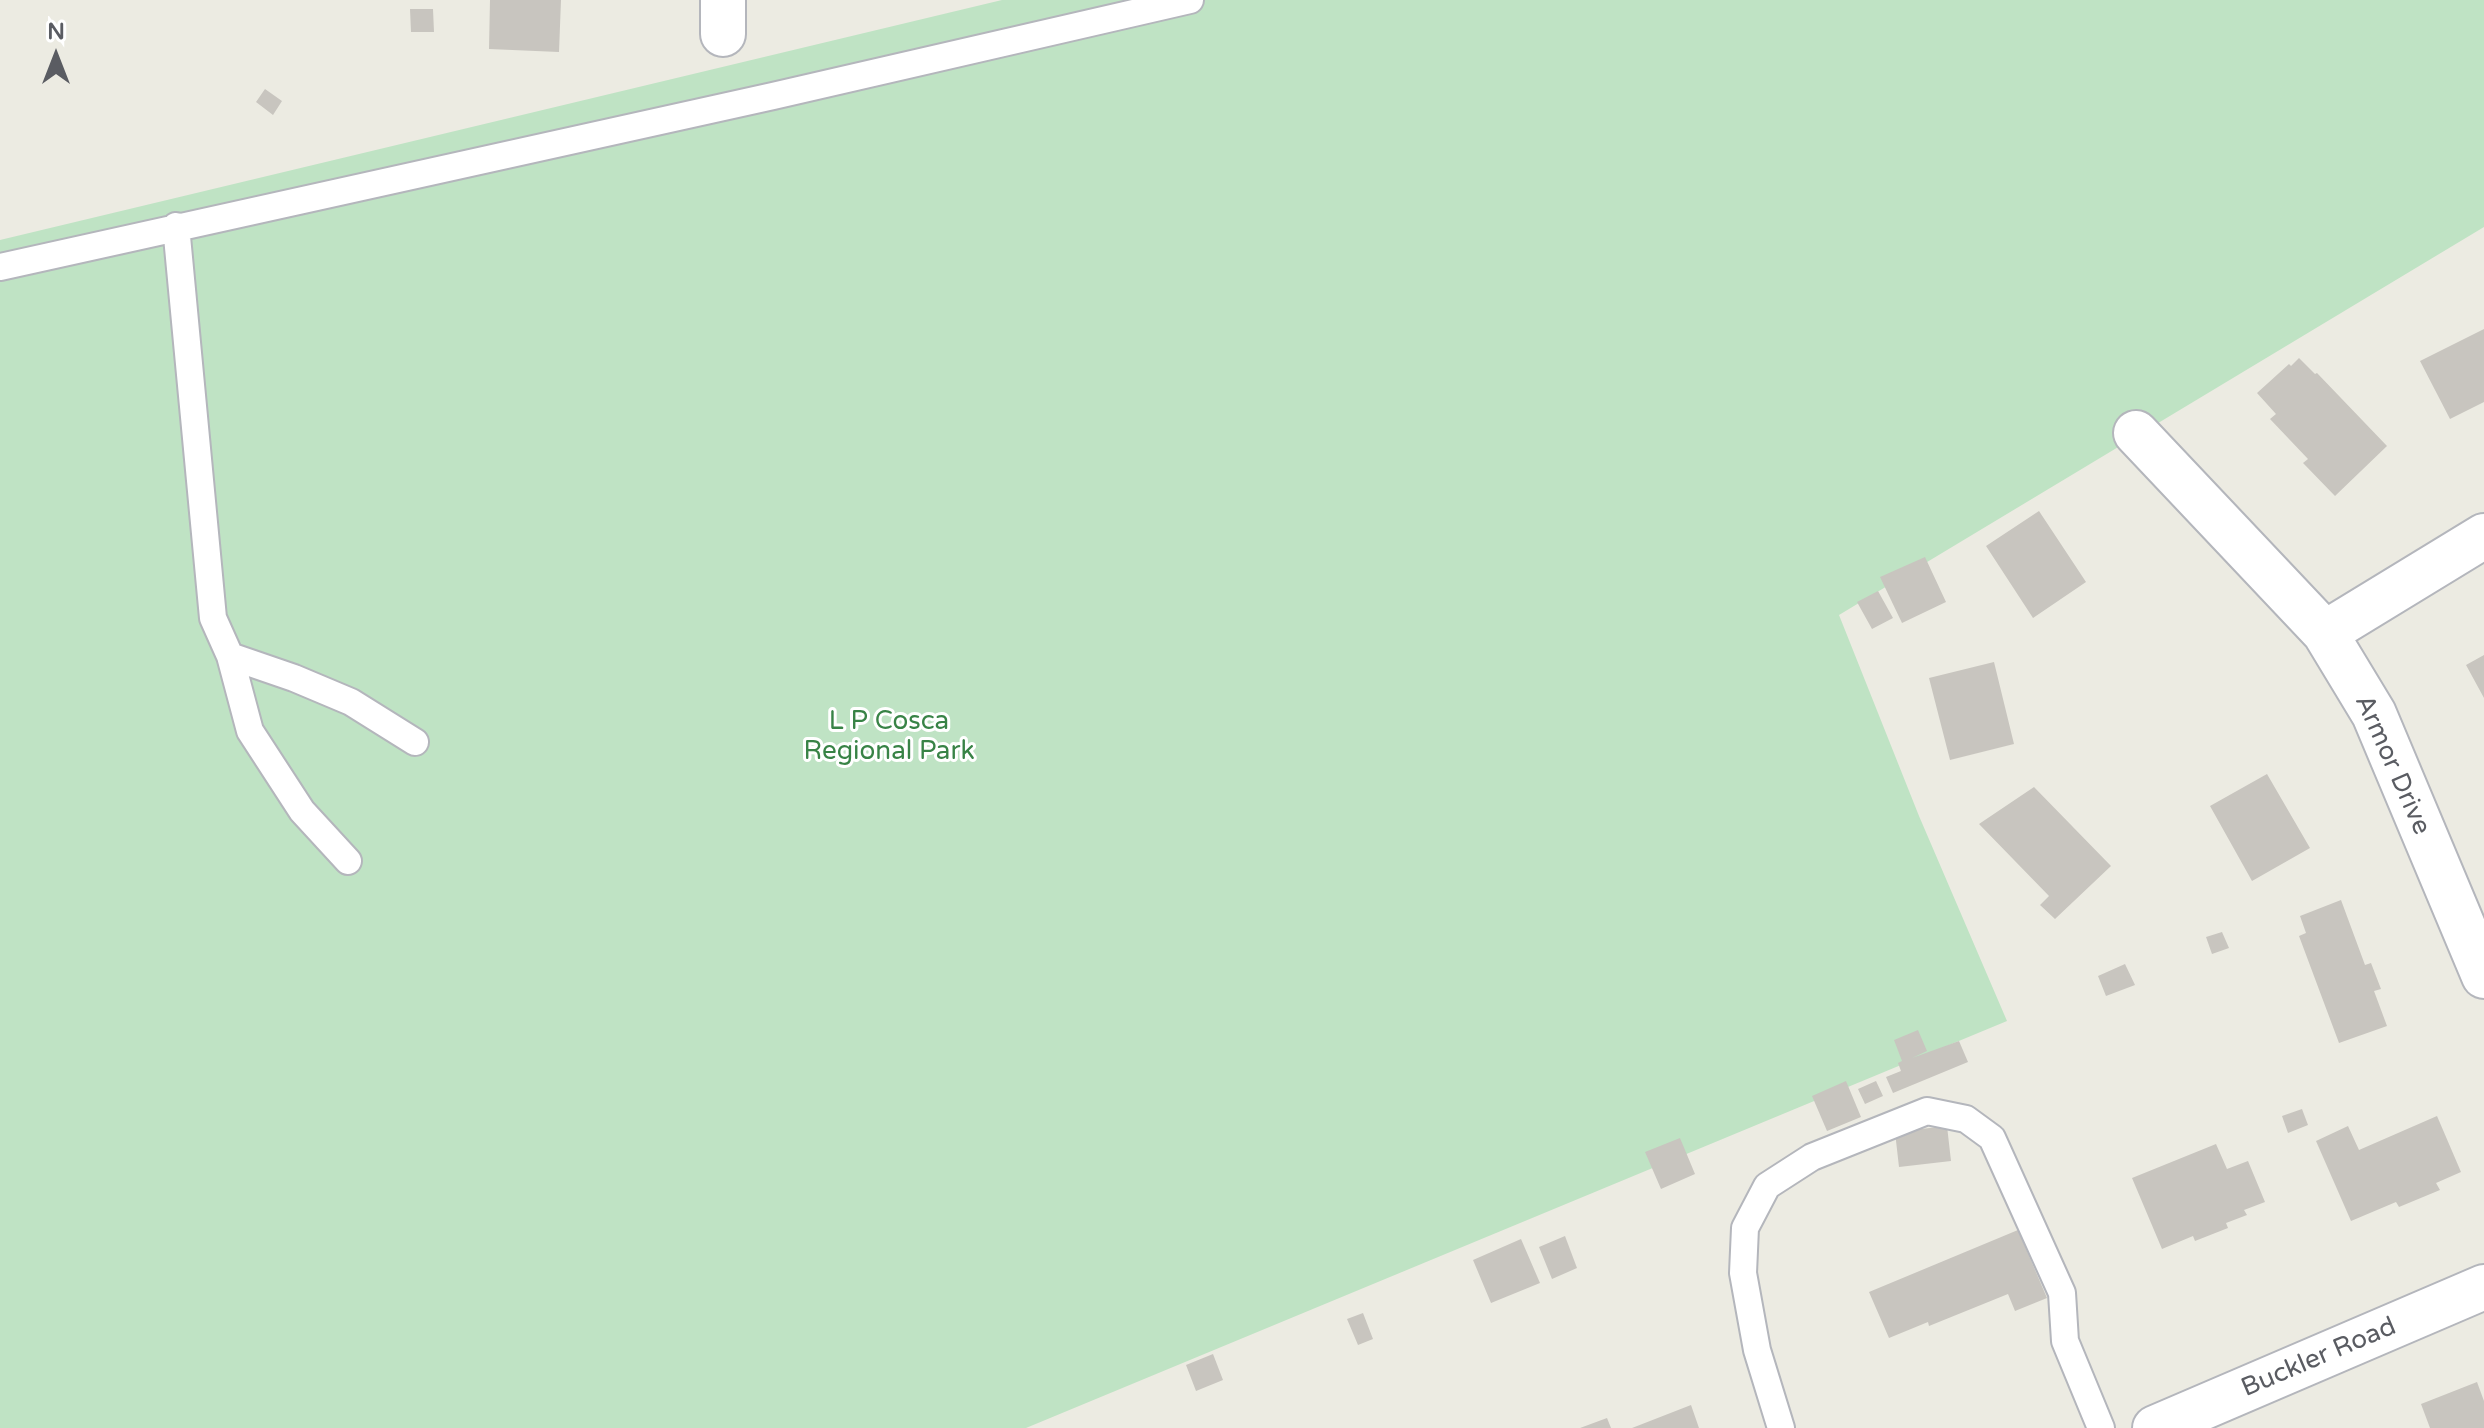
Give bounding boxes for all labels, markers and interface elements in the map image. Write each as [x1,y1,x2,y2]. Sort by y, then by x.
north arrow [16,16,96,96]
text: N [47,19,65,45]
street label: Armor Drive [2347,690,2437,840]
park label: L P Cosca Regional Park [803,706,975,768]
street label: Buckler Road [2237,1311,2401,1405]

